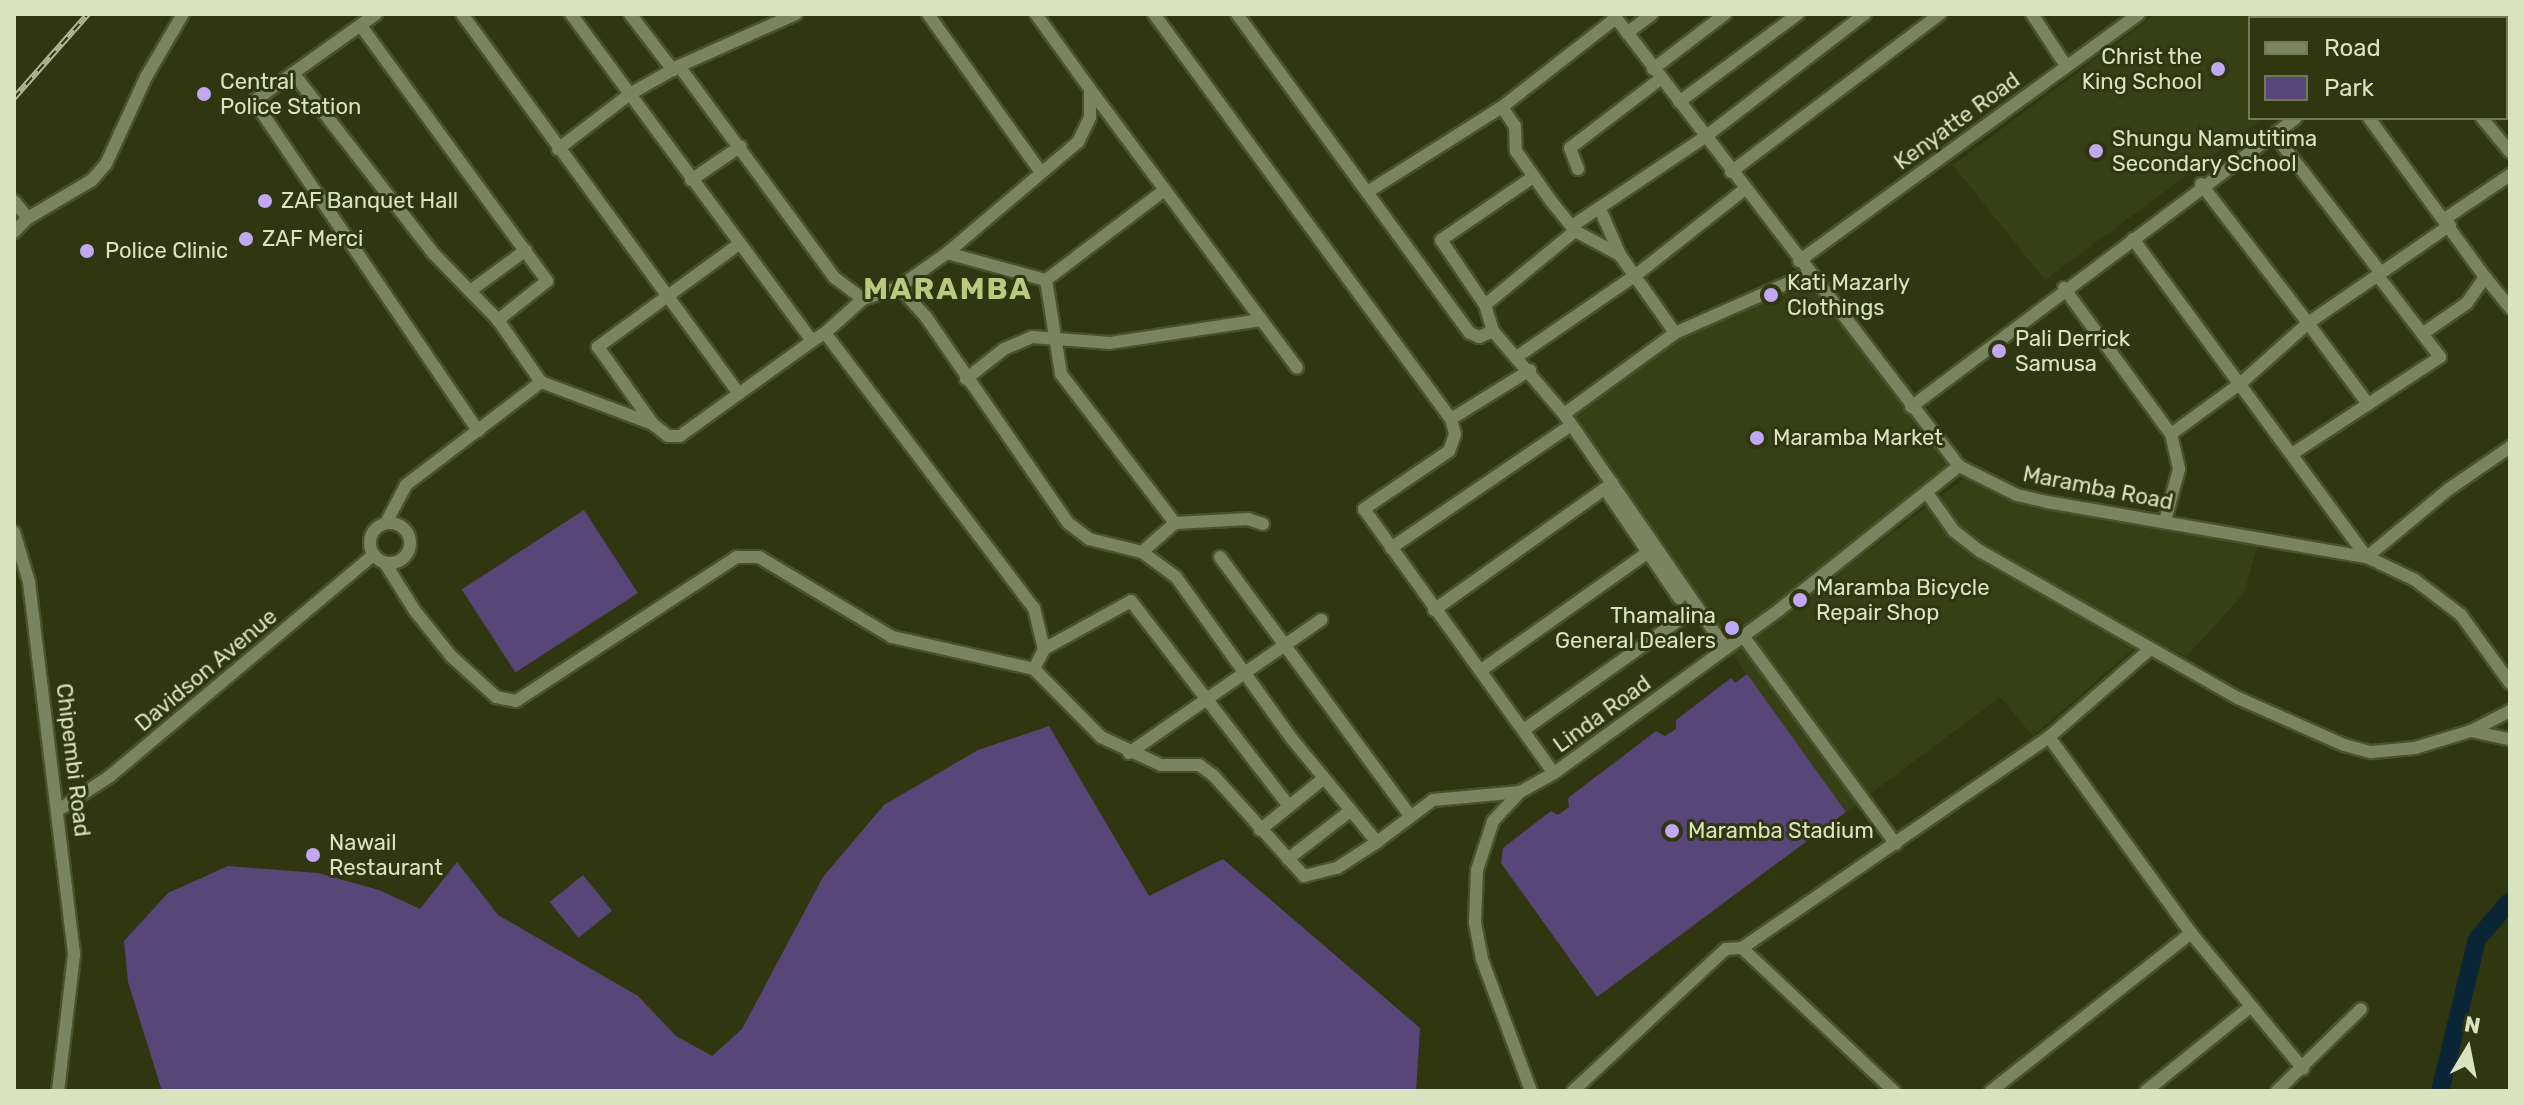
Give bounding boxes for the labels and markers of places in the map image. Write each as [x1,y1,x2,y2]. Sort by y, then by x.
place label: Christ the King School [2082,43,2202,94]
marker: Christ the King School [2209,60,2227,78]
place label: Central Police Station [220,68,361,120]
marker: Central Police Station [195,85,213,103]
place label: Shungu Namutitima Secondary School [2112,125,2317,176]
marker: Shungu Namutitima Secondary School [2087,142,2105,160]
place label: ZAF Banquet Hall [281,188,458,214]
marker: ZAF Banquet Hall [256,192,274,210]
place label: ZAF Merci [262,226,364,252]
marker: ZAF Merci [237,230,255,248]
place label: Police Clinic [105,238,228,264]
marker: Police Clinic [76,240,98,262]
place label: Kati Mazarly Clothings [1787,269,1910,320]
marker: Kati Mazarly Clothings [1762,286,1780,304]
place label: Pali Derrick Samusa [2015,325,2130,376]
marker: Pali Derrick Samusa [1990,342,2008,360]
place label: Maramba Market [1773,425,1943,451]
marker: Maramba Market [1748,429,1766,447]
place label: Maramba Bicycle Repair Shop [1816,574,1990,626]
marker: Maramba Bicycle Repair Shop [1791,591,1809,609]
place label: Thamalina General Dealers [1555,602,1716,654]
marker: Thamalina General Dealers [1723,619,1741,637]
place label: Maramba Stadium [1688,818,1874,844]
marker: Maramba Stadium [1663,822,1681,840]
place label: Nawail Restaurant [329,829,443,880]
marker: Nawail Restaurant [304,846,322,864]

